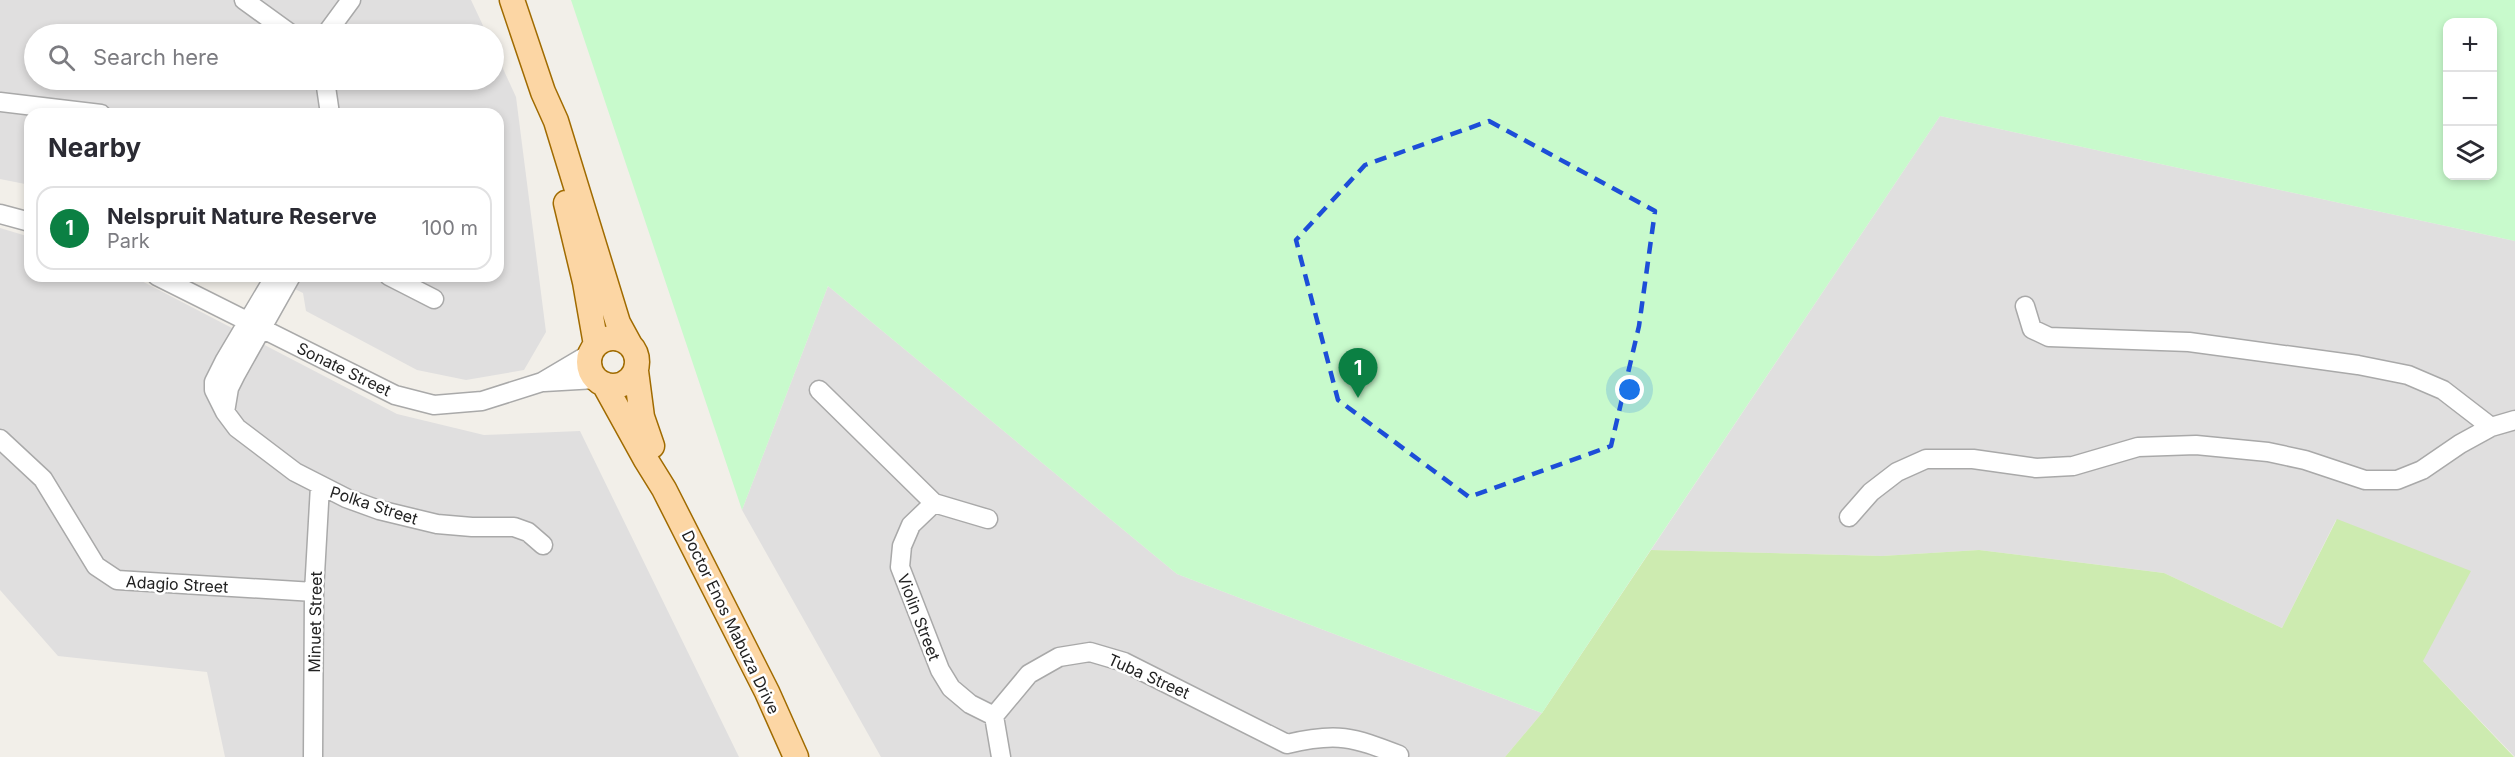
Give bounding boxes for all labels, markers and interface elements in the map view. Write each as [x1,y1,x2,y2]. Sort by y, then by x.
map controls [2443,18,2497,180]
button: + [2443,18,2497,72]
search box [24,24,504,90]
icon: search [45,41,78,74]
text: Search here [93,44,219,70]
button: − [2443,72,2497,126]
button: layers [2443,126,2497,180]
text: Nearby [48,132,141,163]
text: Nelspruit Nature Reserve [107,203,377,229]
text: 1 [65,216,74,240]
text: 100 m [421,216,478,240]
text: Park [107,229,150,253]
street label: Sonate Street [294,338,394,400]
pin: 1 [1338,348,1378,398]
your location [1615,375,1644,404]
street label: Polka Street [328,481,420,529]
street label: Doctor Enos Mabuza Drive [678,527,784,717]
street label: Adagio Street [125,571,229,597]
street label: Minuet Street [304,571,326,673]
street label: Violin Street [893,571,945,663]
street label: Tuba Street [1105,649,1193,703]

